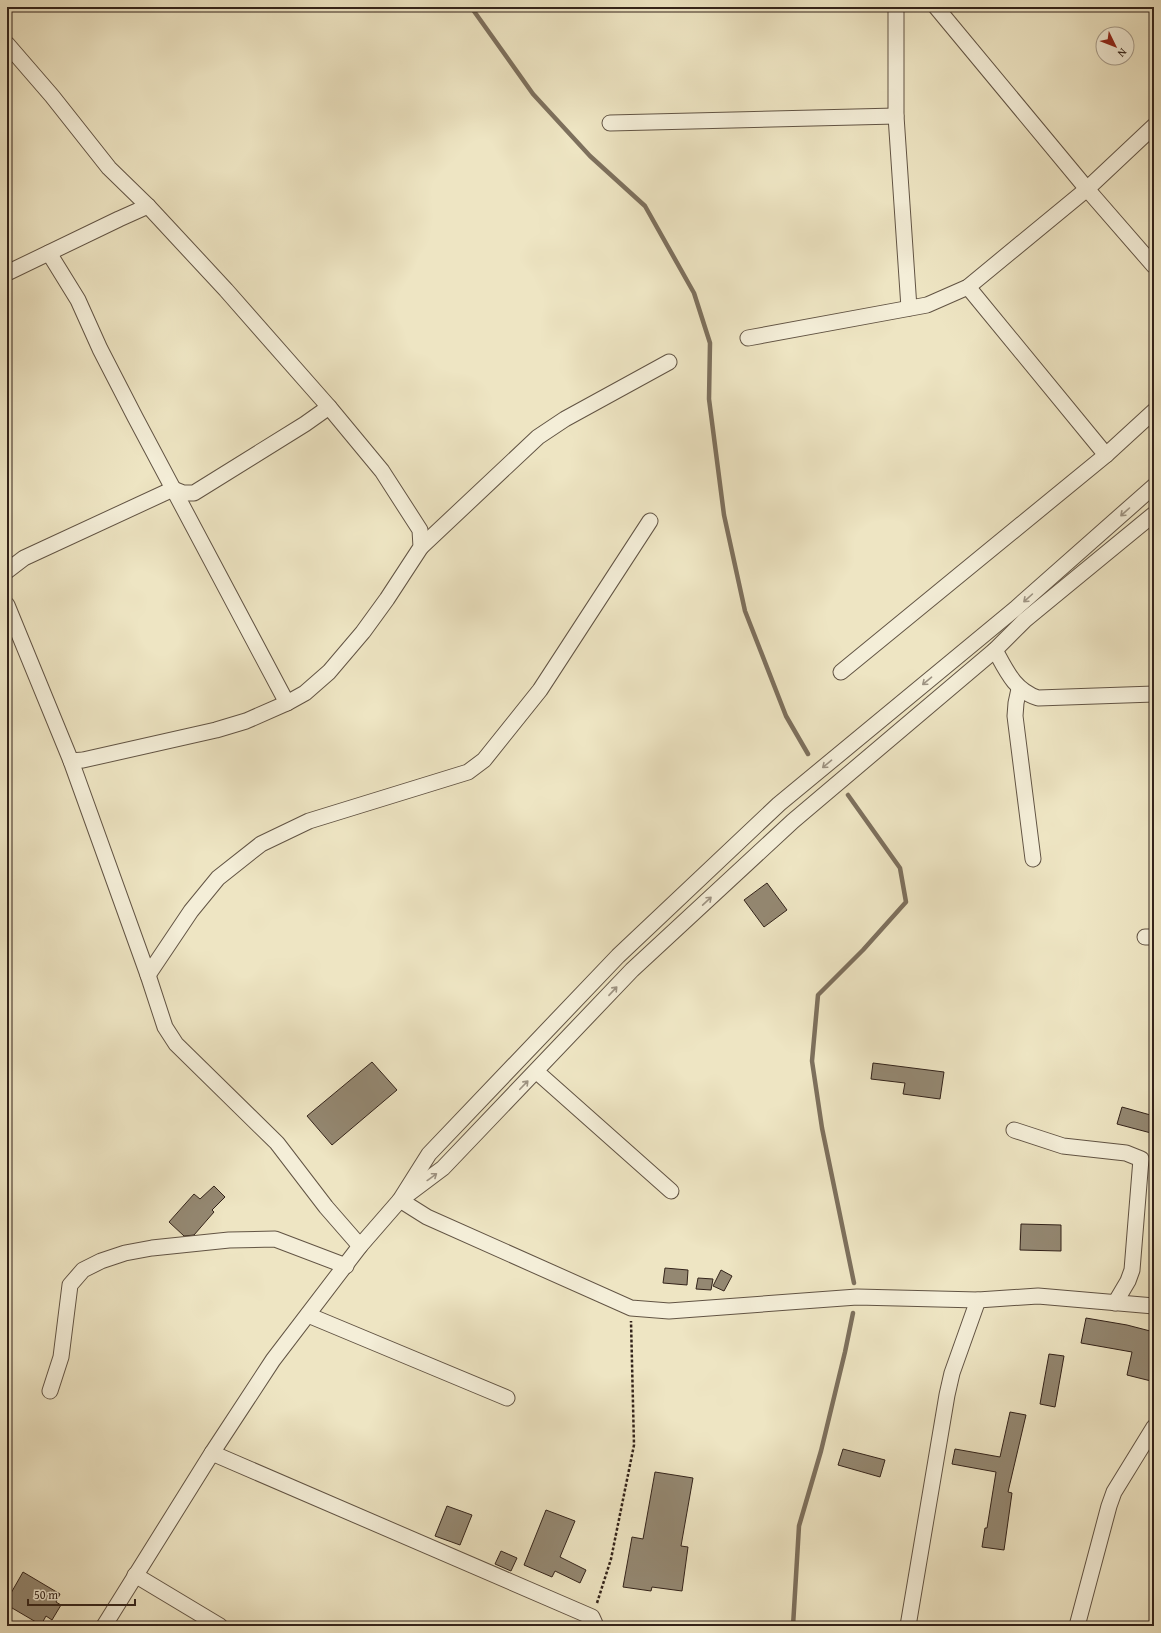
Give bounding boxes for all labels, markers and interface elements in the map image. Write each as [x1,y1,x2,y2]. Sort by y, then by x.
north arrow [1095,26,1135,66]
text: N [1114,45,1131,61]
one-way arrow [1119,507,1130,516]
one-way arrow [1022,594,1033,603]
one-way arrow [922,677,933,686]
one-way arrow [822,759,833,768]
one-way arrow [702,896,712,906]
one-way arrow [608,986,618,996]
one-way arrow [519,1080,529,1090]
one-way arrow [426,1173,437,1181]
scale bar [28,1581,135,1607]
text: 50 m [34,1586,58,1603]

